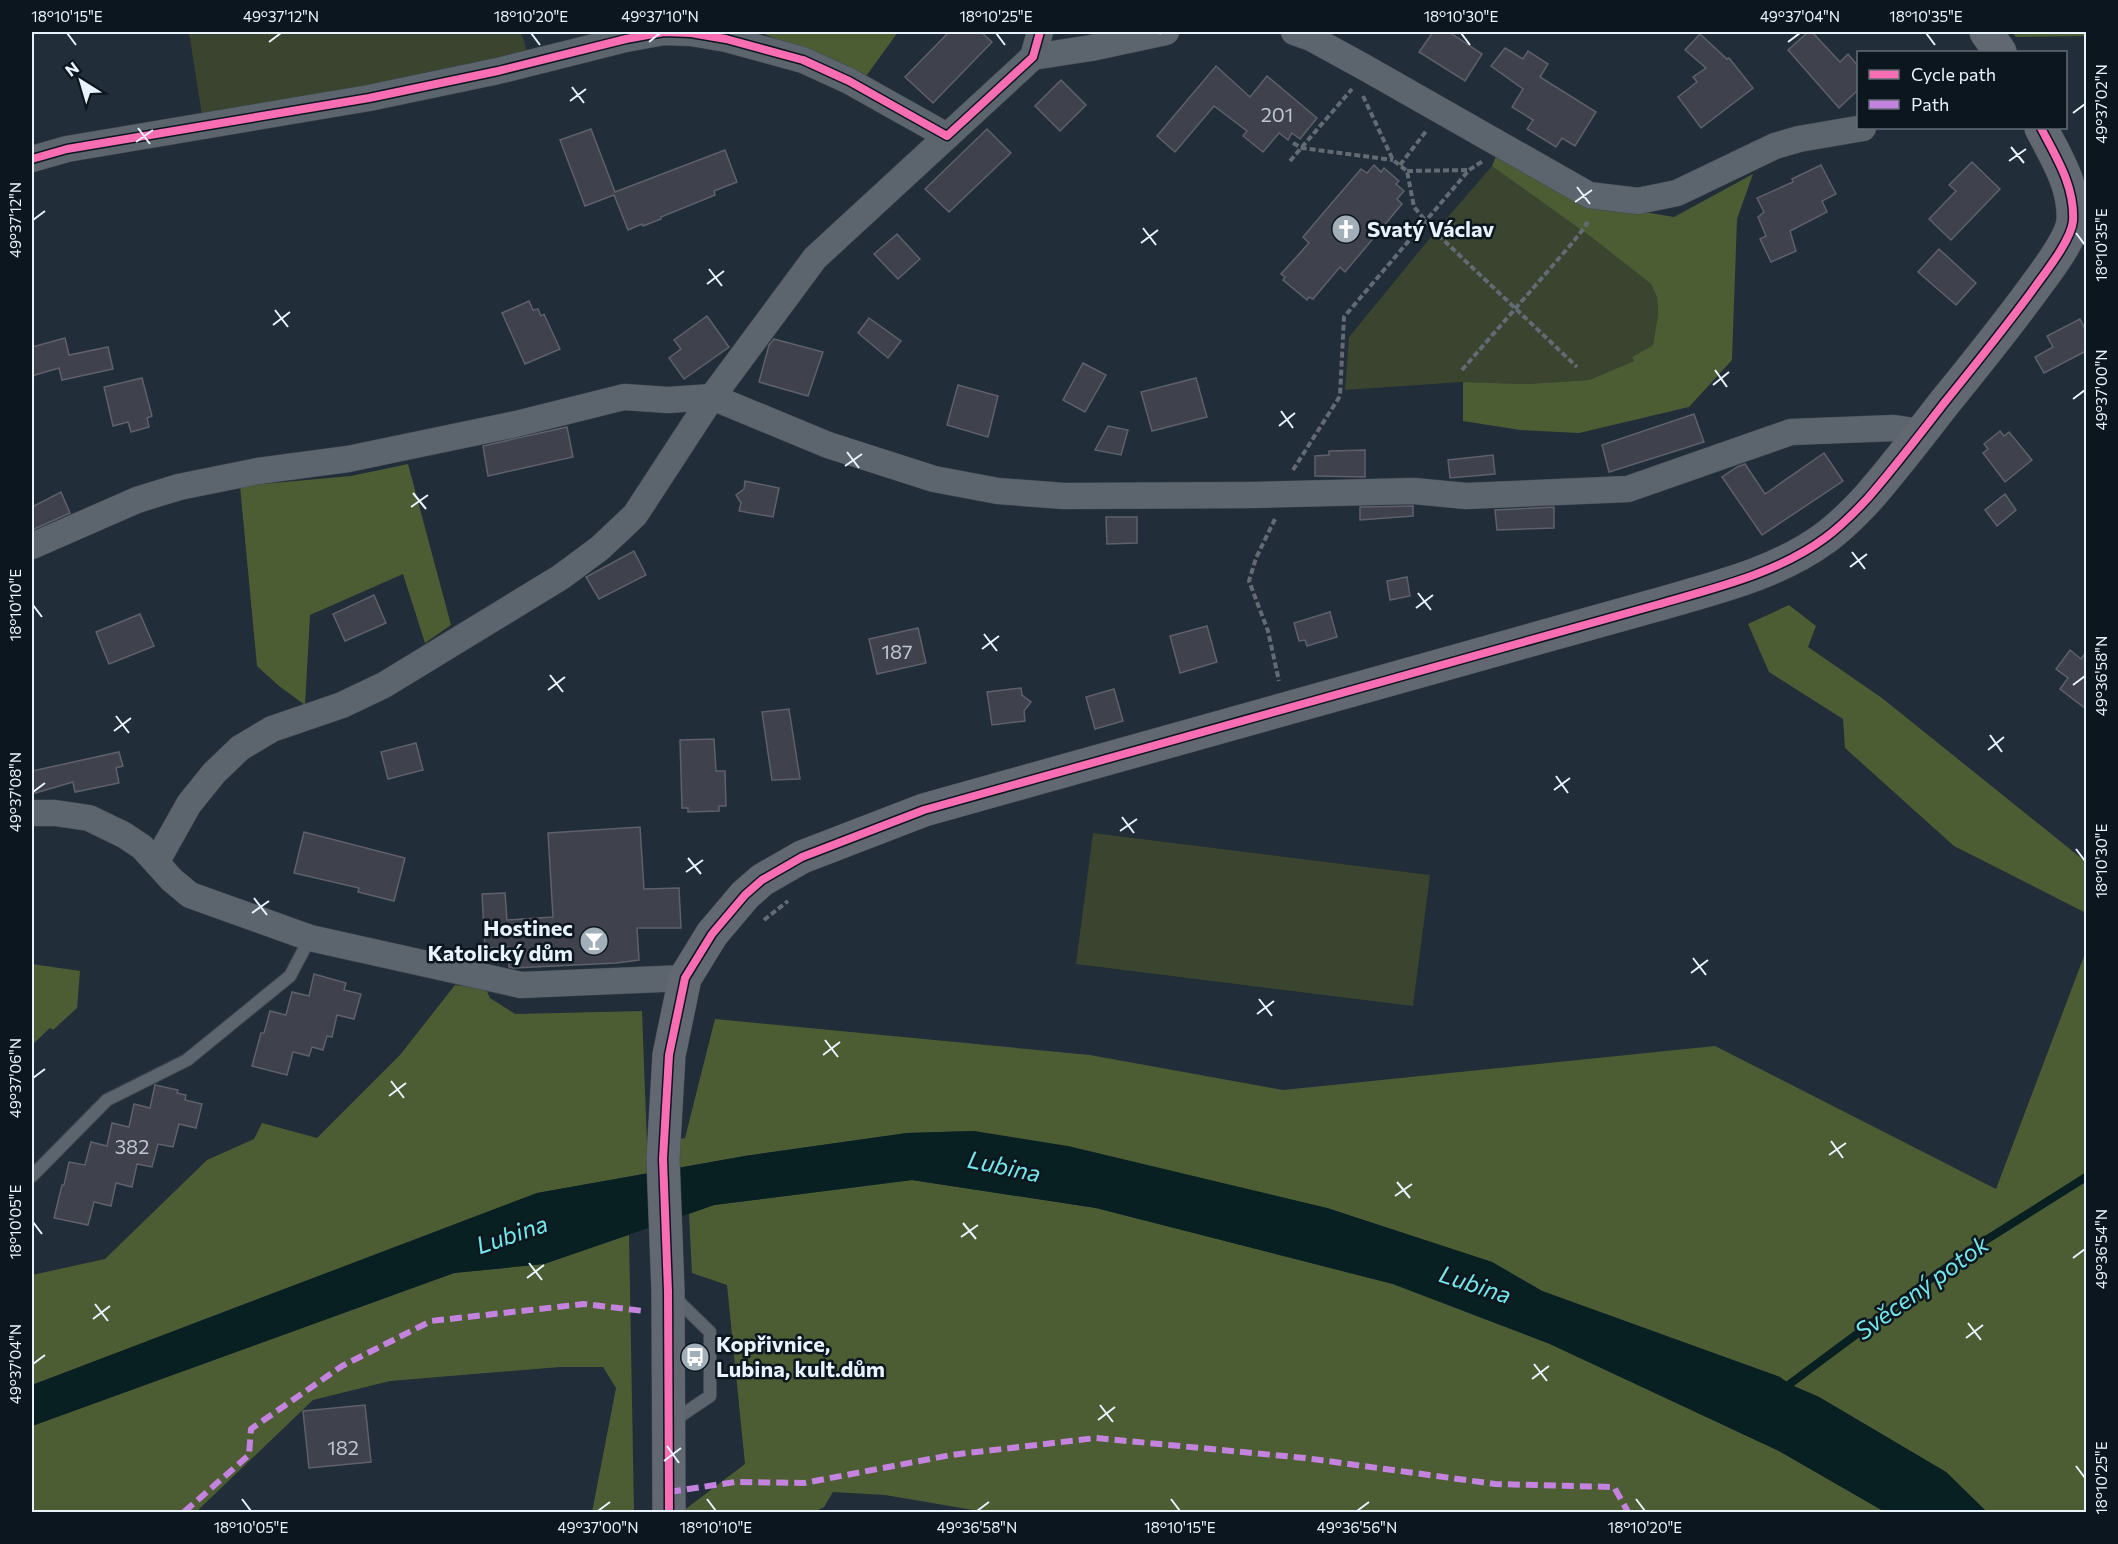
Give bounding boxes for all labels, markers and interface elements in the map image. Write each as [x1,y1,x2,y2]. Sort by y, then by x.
text: 18°10'15"E [31,7,103,25]
text: 49°37'12"N [243,7,319,25]
text: 18°10'20"E [494,7,568,25]
text: 49°37'10"N [621,7,699,25]
text: 18°10'25"E [959,7,1033,25]
text: 18°10'30"E [1424,7,1498,25]
text: 49°37'04"N [1760,7,1840,25]
text: 18°10'35"E [1889,7,1963,25]
north arrow [51,51,111,111]
legend [1857,51,2067,129]
text: N [61,57,82,80]
text: Cycle path [1911,63,1996,85]
text: 49°37'02"N [2092,64,2110,144]
text: Path [1911,93,1949,115]
house number: 201 [1261,102,1293,126]
text: 49°37'12"N [6,182,24,258]
text: 18°10'35"E [2092,208,2110,282]
church icon: Svatý Václav [1330,213,1362,245]
place label: Svatý Václav [1367,215,1494,242]
text: 49°37'00"N [2092,349,2110,431]
text: 18°10'10"E [6,569,24,641]
text: 49°36'58"N [2092,636,2110,716]
house number: 187 [881,639,913,663]
text: 49°37'08"N [6,752,24,832]
text: 18°10'30"E [2092,824,2110,898]
place label: Hostinec Katolický dům [427,914,573,966]
bar icon: Hostinec Katolický dům [578,925,610,957]
text: 49°37'06"N [6,1038,24,1118]
house number: 382 [115,1134,149,1158]
water label: Lubina [965,1144,1043,1187]
text: 18°10'05"E [6,1185,24,1259]
water label: Lubina [472,1208,551,1259]
text: 49°36'54"N [2092,1209,2110,1289]
water label: Svěcený potok [1849,1228,1994,1345]
water label: Lubina [1436,1258,1515,1309]
text: 49°37'04"N [6,1324,24,1404]
place label: Kopřivnice, Lubina, kult.dům [716,1330,885,1382]
bus stop icon: Kopřivnice, Lubina, kult.dům [679,1341,711,1373]
house number: 182 [327,1435,359,1459]
text: 18°10'25"E [2092,1441,2110,1515]
text: 18°10'05"E [214,1518,288,1536]
text: 49°37'00"N [557,1518,639,1536]
text: 18°10'10"E [680,1518,752,1536]
text: 49°36'58"N [937,1518,1017,1536]
text: 18°10'15"E [1144,1518,1216,1536]
text: 49°36'56"N [1317,1518,1397,1536]
text: 18°10'20"E [1608,1518,1682,1536]

